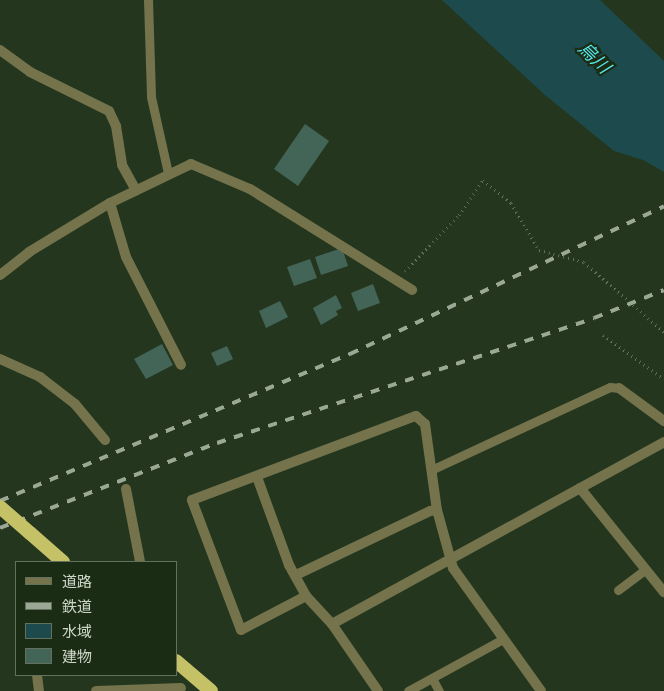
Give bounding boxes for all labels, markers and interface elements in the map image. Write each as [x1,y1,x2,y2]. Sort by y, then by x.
water label: 烏川 [574,38,614,78]
legend [15,561,178,676]
text: 道路 [62,573,92,591]
text: 鉄道 [62,598,92,616]
text: 水域 [62,623,92,641]
text: 建物 [62,648,92,666]

